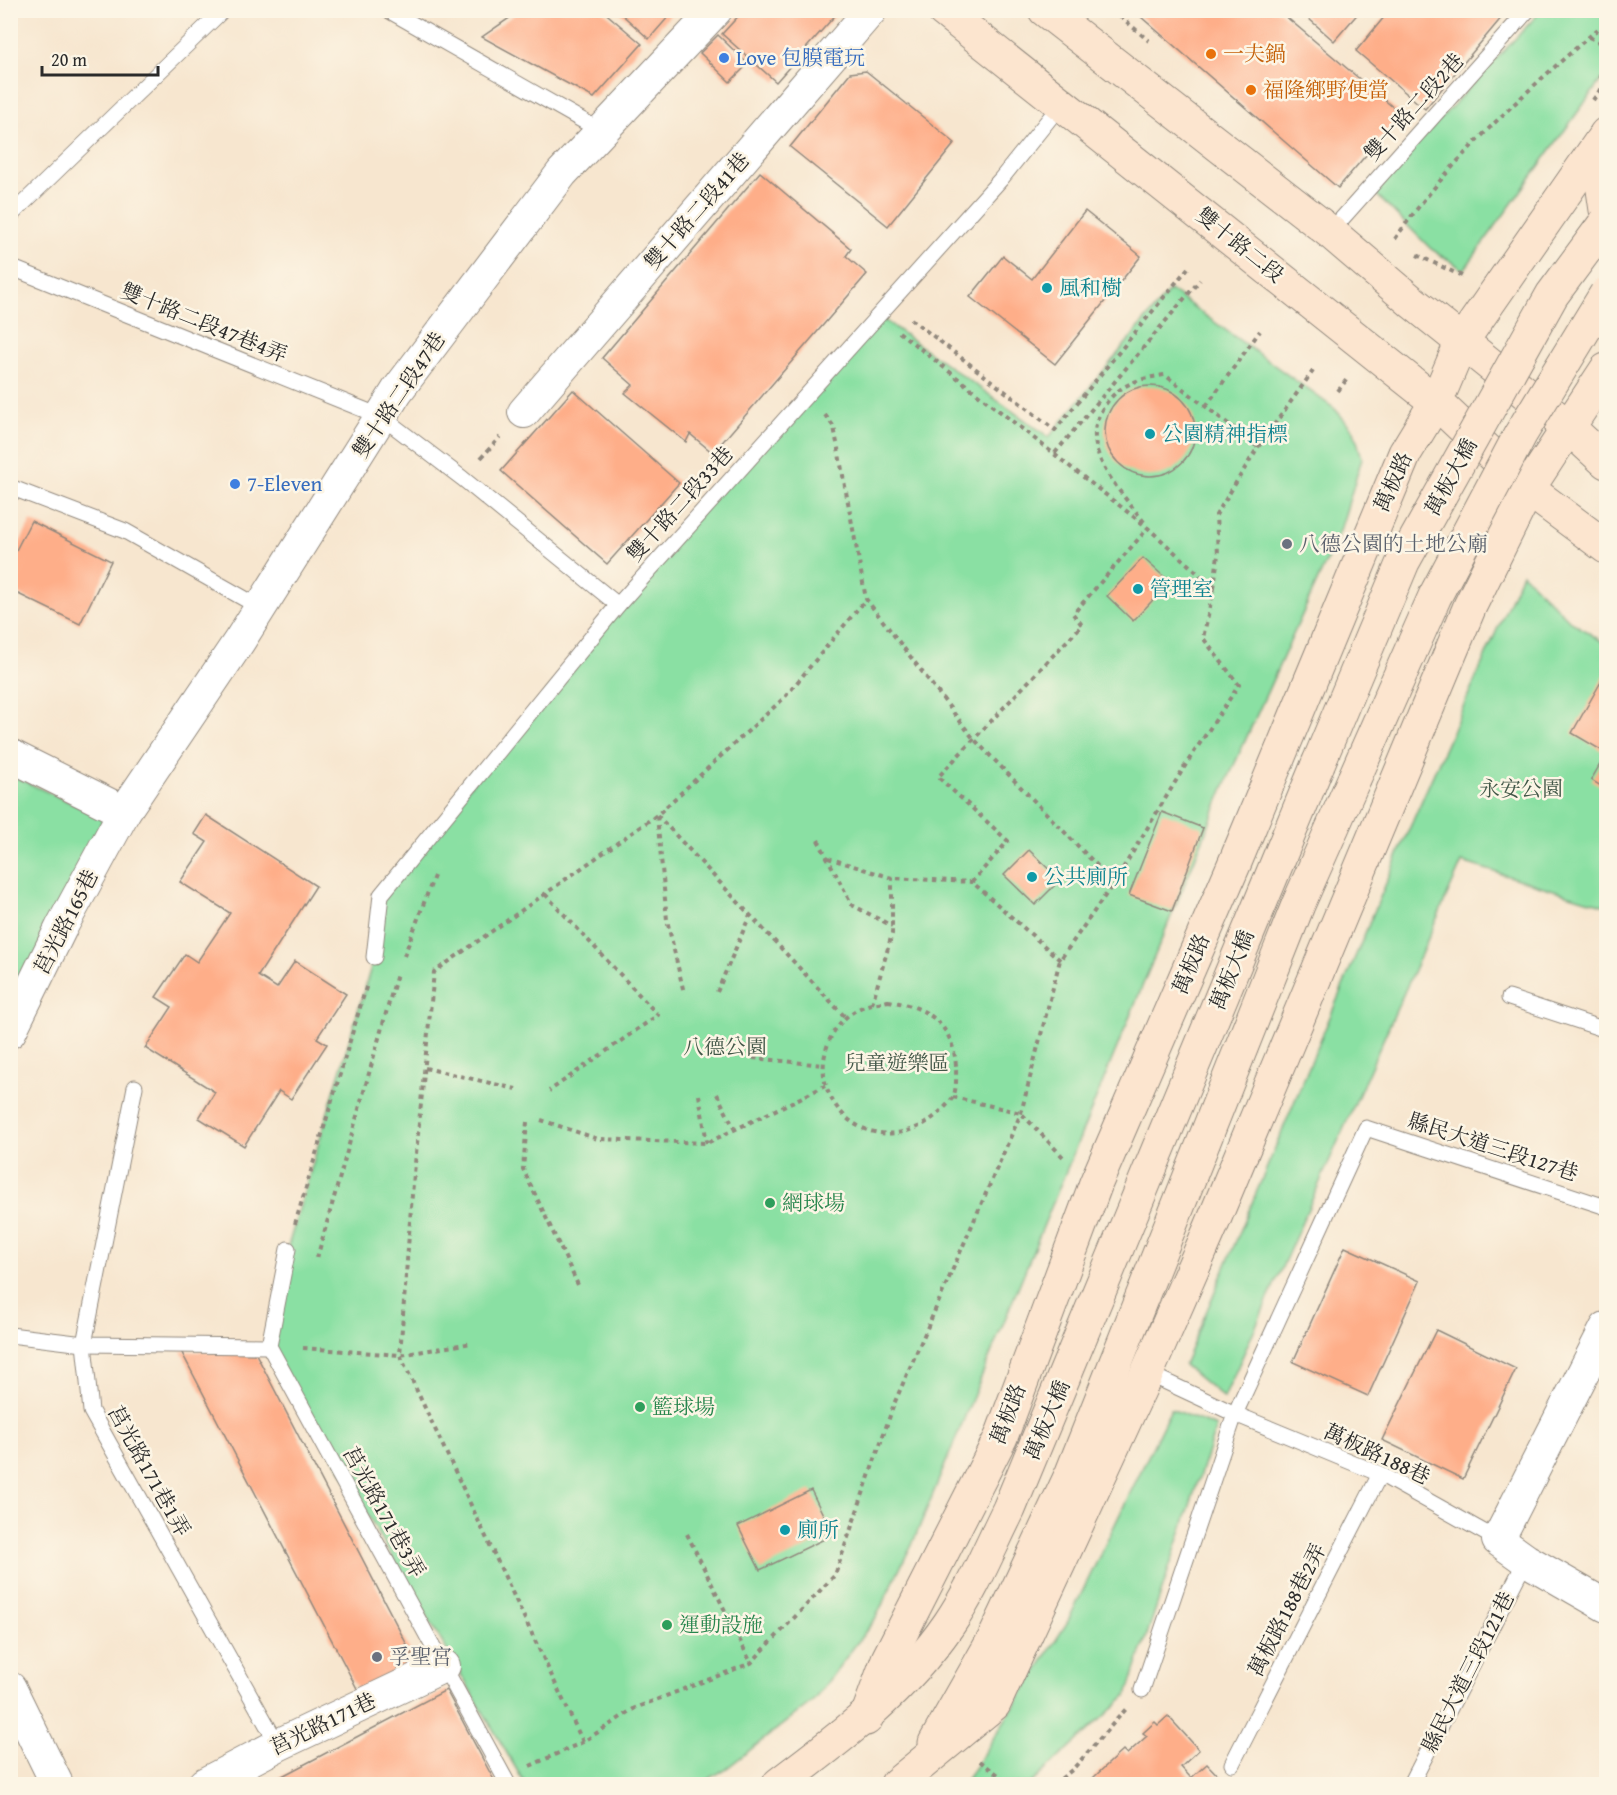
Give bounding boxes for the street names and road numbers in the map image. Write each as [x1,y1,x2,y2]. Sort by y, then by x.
street label: 雙十路二段2巷 [1357,46,1471,168]
street label: 雙十路二段41巷 [637,145,756,276]
street label: 雙十路二段 [1190,200,1291,290]
street label: 雙十路二段47巷4弄 [116,275,292,370]
street label: 雙十路二段47巷 [345,325,452,464]
street label: 萬板大橋 [1417,433,1484,521]
street label: 雙十路二段33巷 [619,439,740,568]
street label: 萬板路 [1366,447,1420,517]
street label: 莒光路165巷 [26,864,105,980]
street label: 萬板大橋 [1201,925,1262,1015]
street label: 萬板路 [1164,929,1217,999]
street label: 縣民大道三段127巷 [1404,1104,1582,1189]
street label: 萬板大橋 [1016,1375,1077,1465]
street label: 萬板路 [982,1379,1033,1449]
street label: 莒光路171巷1弄 [101,1400,198,1542]
street label: 萬板路188巷 [1319,1415,1436,1492]
street label: 莒光路171巷3弄 [336,1441,433,1583]
street label: 萬板路188巷2弄 [1240,1538,1333,1682]
street label: 縣民大道三段121巷 [1413,1586,1522,1758]
street label: 莒光路171巷 [265,1685,381,1763]

